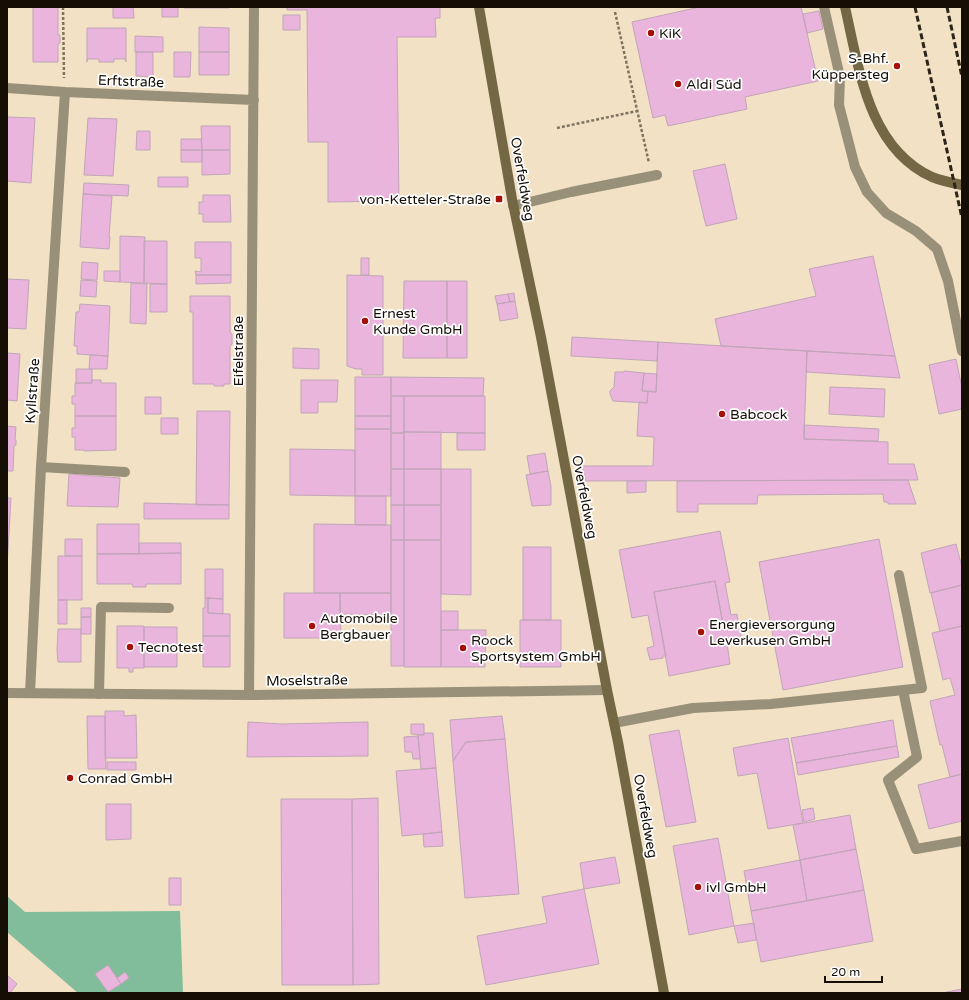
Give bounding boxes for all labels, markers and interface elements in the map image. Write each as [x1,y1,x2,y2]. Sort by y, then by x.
place label: KiK [659,25,681,42]
marker: KiK [646,28,656,38]
place label: S-Bhf. Küppersteg [811,50,889,83]
marker: S-Bhf. Küppersteg [892,61,902,71]
street label: Erftstraße [97,72,165,91]
place label: Aldi Süd [686,76,742,93]
marker: Aldi Süd [673,79,683,89]
street label: Overfeldweg [507,136,538,222]
place label: von-Ketteler-Straße [360,191,491,208]
marker: von-Ketteler-Straße [494,194,504,204]
place label: Ernest Kunde GmbH [373,305,463,338]
street label: Eifelstraße [230,316,247,386]
marker: Ernest Kunde GmbH [360,316,370,326]
street label: Kyllstraße [22,358,43,424]
place label: Babcock [730,406,788,423]
marker: Babcock [717,409,727,419]
street label: Overfeldweg [568,454,601,540]
place label: Automobile Bergbauer [320,610,398,643]
place label: Energieversorgung Leverkusen GmbH [709,616,835,649]
marker: Automobile Bergbauer [307,621,317,631]
marker: Energieversorgung Leverkusen GmbH [696,627,706,637]
place label: Roock Sportsystem GmbH [471,632,601,665]
place label: Tecnotest [138,639,204,656]
marker: Tecnotest [125,642,135,652]
marker: Roock Sportsystem GmbH [458,643,468,653]
street label: Moselstraße [266,671,348,690]
place label: Conrad GmbH [78,770,173,787]
marker: Conrad GmbH [65,773,75,783]
street label: Overfeldweg [630,773,661,859]
place label: ivl GmbH [706,879,767,896]
marker: ivl GmbH [693,882,703,892]
scale bar [825,958,882,984]
text: 20 m [831,965,860,979]

